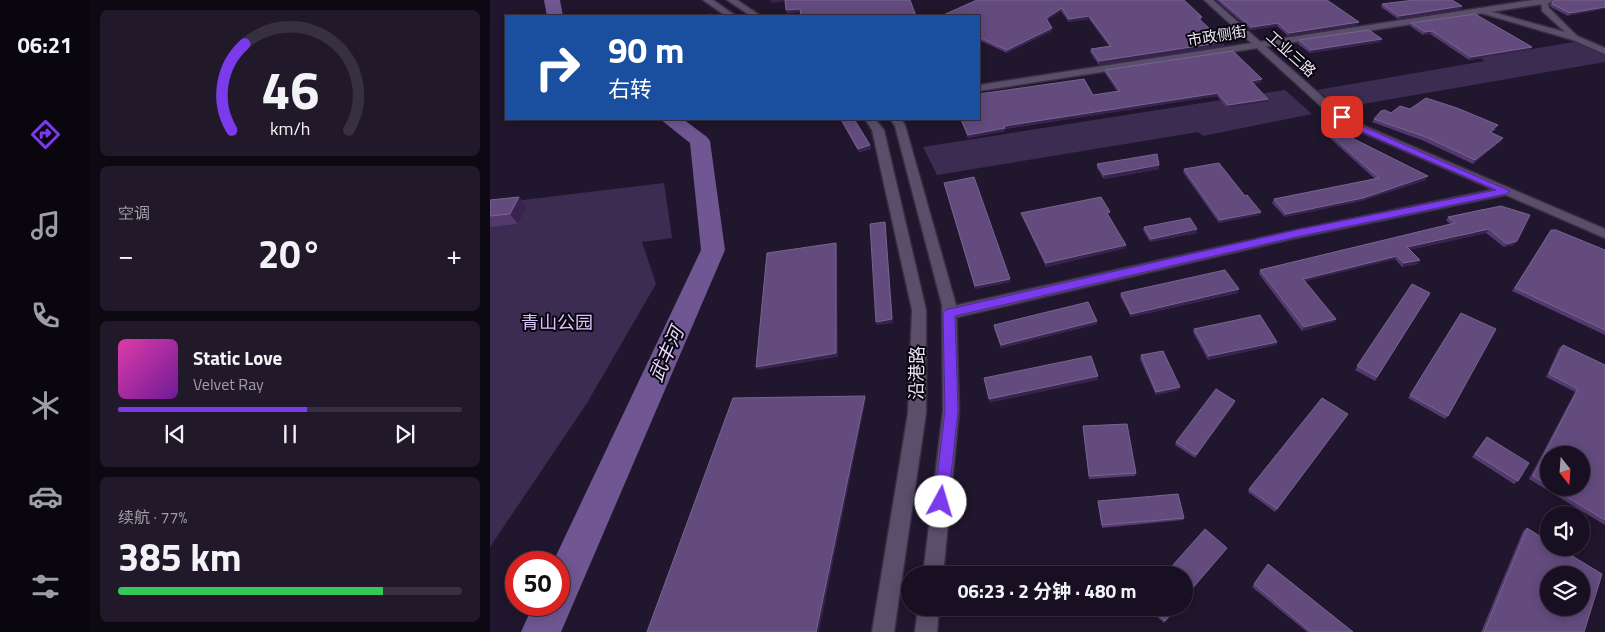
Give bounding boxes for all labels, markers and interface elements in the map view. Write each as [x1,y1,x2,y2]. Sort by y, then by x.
street label: 市政侧街 [1185,19,1248,52]
text: 90 m [608,23,684,77]
street label: 工业三路 [1261,25,1321,82]
text: 06:21 [18,28,72,62]
icon: right [525,35,590,100]
text: 46 [261,50,319,129]
text: 右转 [608,72,652,106]
pin [1321,96,1363,138]
icon: arrive [1328,103,1356,131]
text: km/h [270,115,310,142]
icon: directions [28,117,63,152]
text: 空调 [118,201,150,225]
icon: music [28,208,63,243]
text: 20° [258,225,322,283]
text: − [118,233,134,276]
text: + [446,233,462,276]
icon: phone [28,298,63,333]
park label: 青山公园 [521,309,593,336]
water label: 武丰河 [641,318,692,386]
text: Static Love [193,343,282,372]
street label: 沿港路 [903,346,930,400]
text: Velvet Ray [193,372,264,396]
icon: climate [28,388,63,423]
icon: previous [161,420,189,448]
icon: pause [276,420,304,448]
icon: next [391,420,419,448]
north arrow [1540,446,1590,496]
map controls [1540,446,1590,616]
position arrow [914,475,966,527]
icon: car [28,479,63,514]
text: 续航 · 77% [118,505,187,529]
button: sound [1540,506,1590,556]
text: 385 km [118,528,242,586]
speed limit sign: 50 [505,551,570,616]
button: layers [1540,566,1590,616]
icon: filters [28,569,63,604]
text: 06:23 · 2 分钟 · 480 m [958,576,1136,605]

